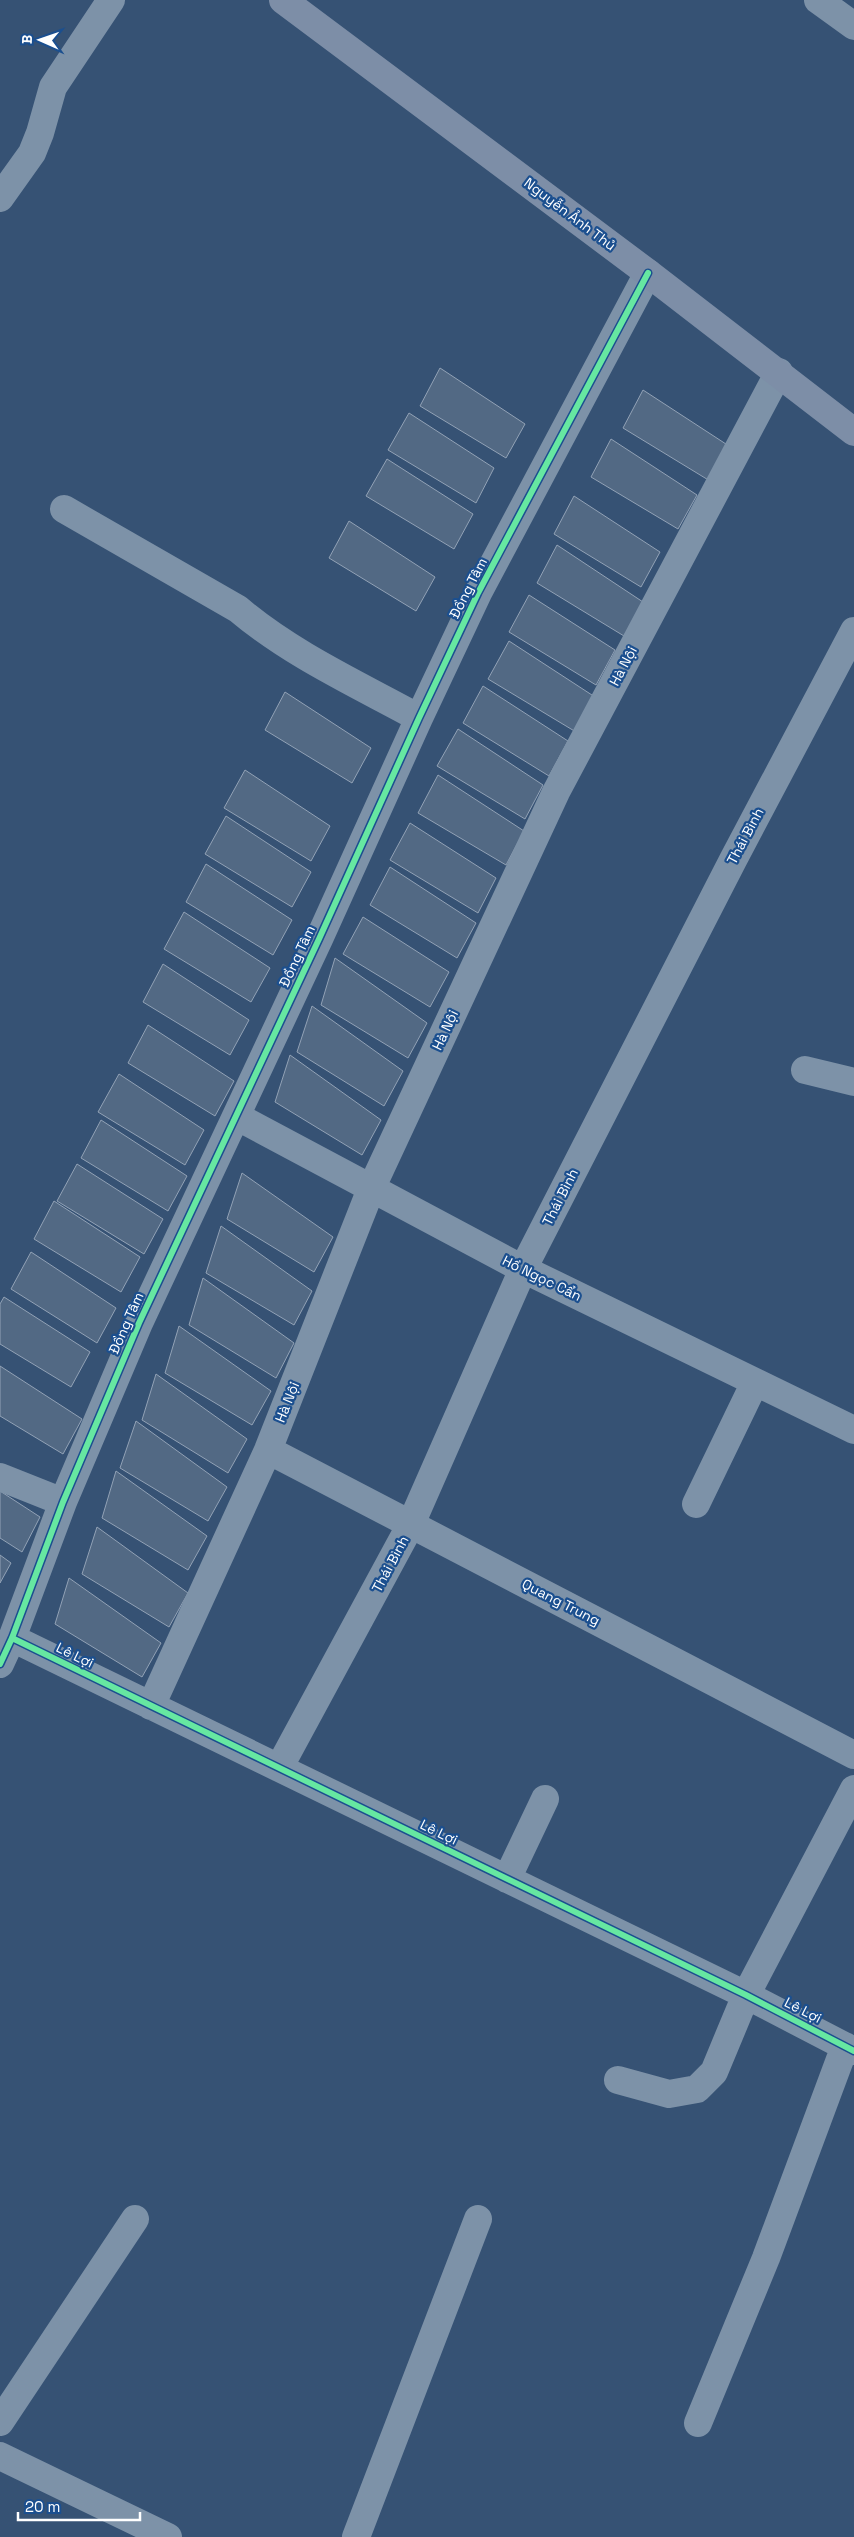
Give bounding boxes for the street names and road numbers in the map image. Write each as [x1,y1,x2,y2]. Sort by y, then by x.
street label: Nguyễn Ảnh Thủ [521,174,619,254]
street label: Đồng Tâm [445,555,491,621]
street label: Hà Nội [605,643,641,689]
street label: Thái Bình [723,805,767,867]
street label: Đồng Tâm [275,922,319,990]
street label: Hà Nội [428,1007,462,1053]
street label: Thái Bình [538,1165,582,1229]
street label: Hồ Ngọc Cẩn [499,1251,585,1305]
street label: Đồng Tâm [104,1289,148,1357]
street label: Hà Nội [271,1379,303,1425]
street label: Thái Bình [368,1533,412,1595]
street label: Quang Trung [519,1575,603,1629]
street label: Lê Lợi [53,1638,97,1672]
street label: Lê Lợi [417,1815,461,1849]
street label: Lê Lợi [781,1993,825,2027]

